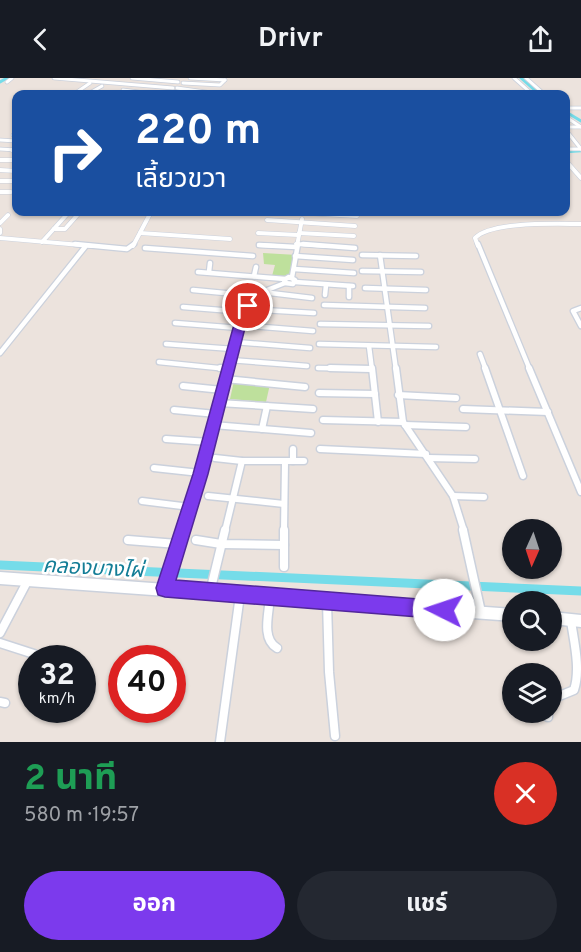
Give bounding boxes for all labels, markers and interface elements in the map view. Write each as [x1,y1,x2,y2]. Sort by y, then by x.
text: Drivr [258,22,323,56]
icon: back [24,23,57,56]
icon: share [524,23,557,56]
text: 220 m [135,106,261,159]
icon: right [36,114,114,192]
text: เลี้ยวขวา [135,163,226,197]
pin [222,280,273,331]
icon: arrive [231,289,264,322]
north arrow [502,519,562,579]
map controls [502,519,562,723]
water label: คลองบางไผ่ [42,553,147,585]
position arrow [412,578,476,642]
button: search [502,591,562,651]
speed limit sign: 40 [108,645,186,723]
text: 32 [39,658,75,695]
button: layers [502,663,562,723]
text: km/h [39,690,75,709]
text: 2 นาที [24,757,117,803]
button: close [494,762,557,825]
text: 580 m · 19:57 [24,803,139,829]
button: ออก [24,871,285,940]
button: แชร์ [297,871,557,940]

